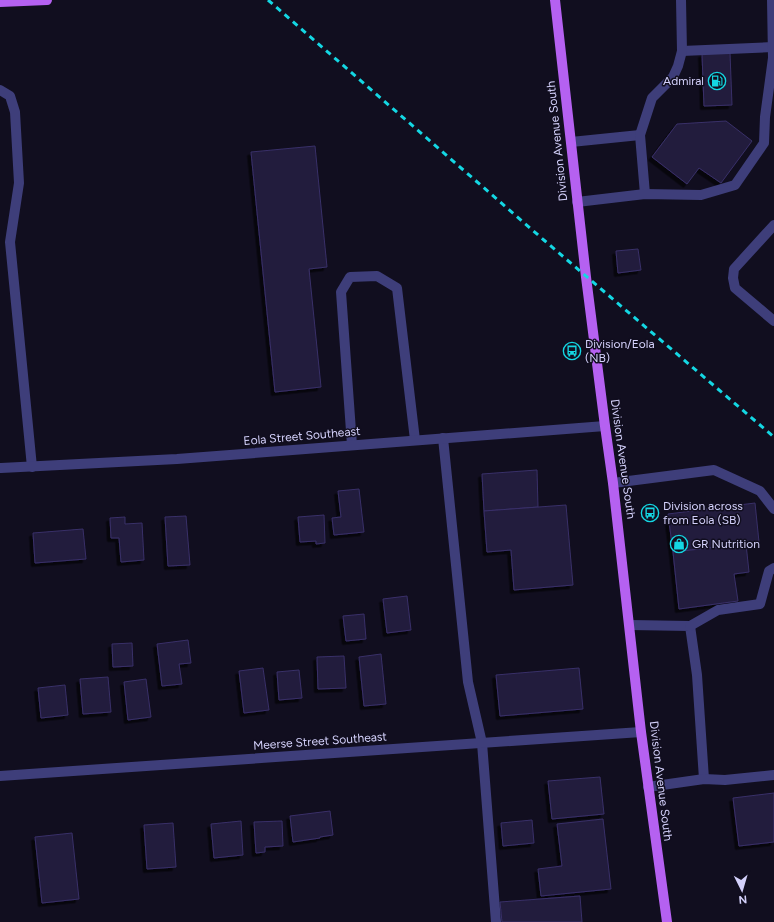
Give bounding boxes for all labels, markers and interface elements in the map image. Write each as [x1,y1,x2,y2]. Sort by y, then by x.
fuel station icon: Admiral [707,71,727,91]
place label: Admiral [663,74,704,88]
street label: Division Avenue South [544,80,570,202]
place label: Division/Eola (NB) [585,337,655,365]
bus stop icon: Division/Eola (NB) [562,341,582,361]
street label: Division Avenue South [608,398,638,520]
street label: Eola Street Southeast [243,424,362,448]
place label: Division across from Eola (SB) [663,499,743,527]
bus stop icon: Division across from Eola (SB) [640,503,660,523]
shop icon: GR Nutrition [669,534,689,554]
place label: GR Nutrition [692,537,760,551]
street label: Division Avenue South [647,720,675,842]
street label: Meerse Street Southeast [253,729,388,753]
north arrow [722,870,762,910]
text: N [738,893,748,906]

